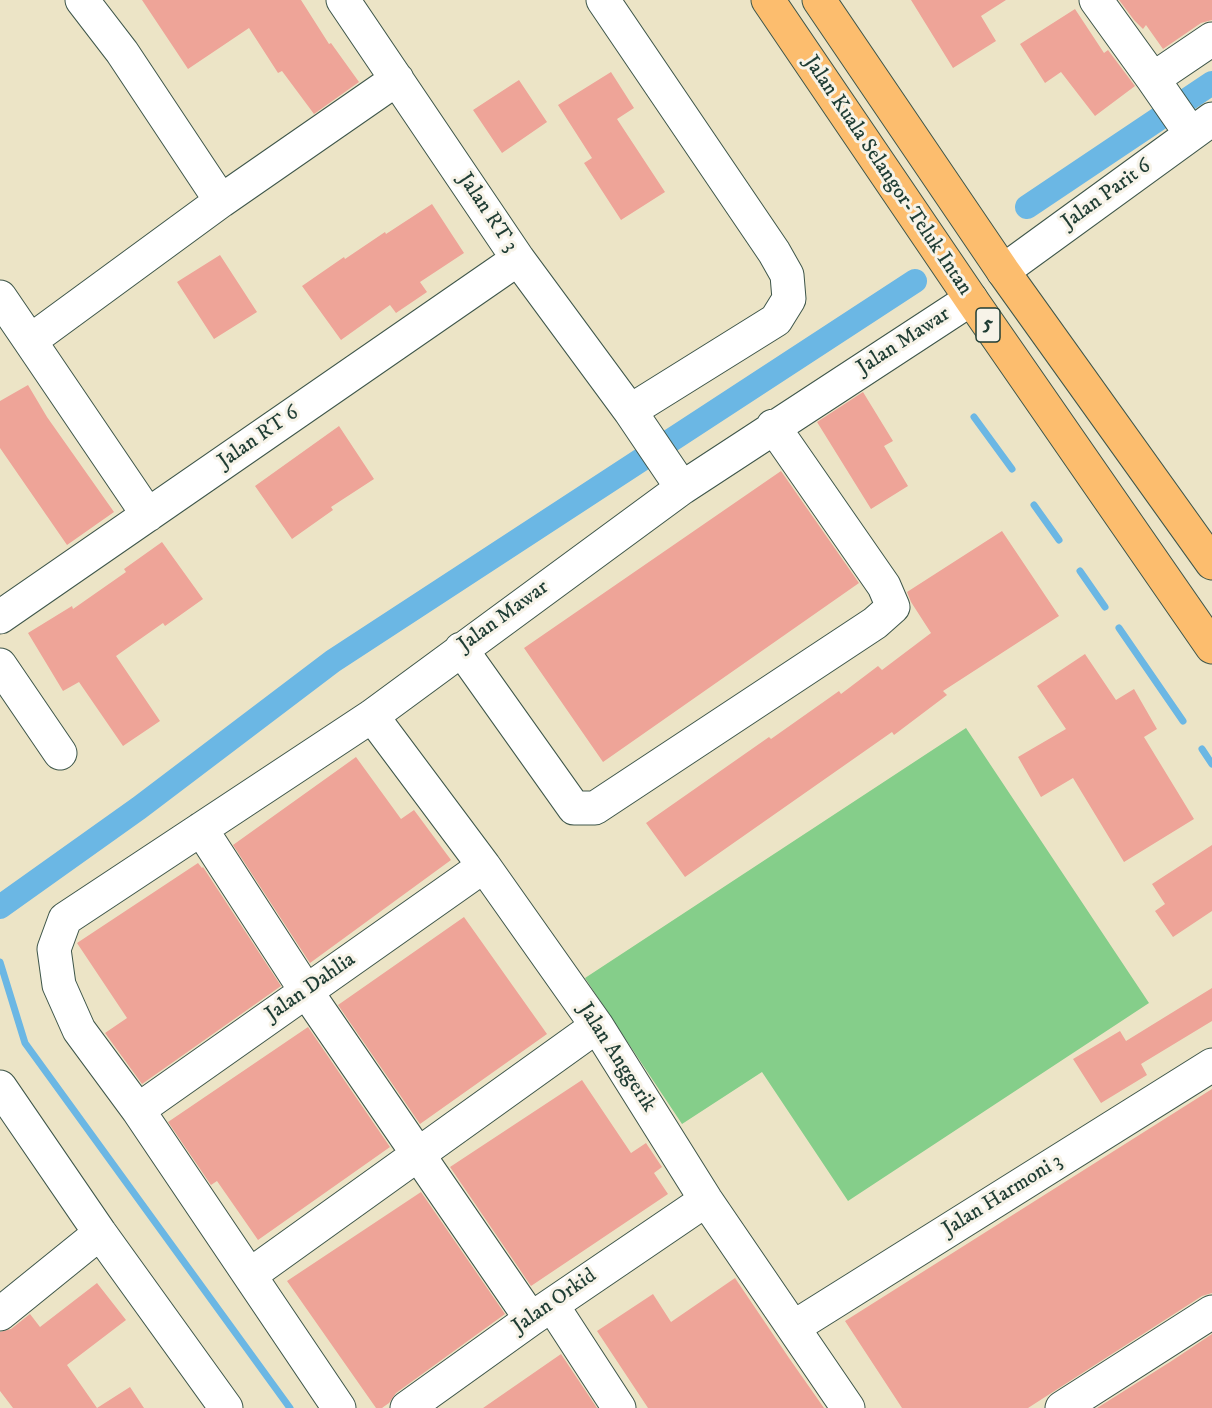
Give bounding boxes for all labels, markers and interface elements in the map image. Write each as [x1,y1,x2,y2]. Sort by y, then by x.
street label: Jalan Kuala Selangor-Teluk Intan [797,51,977,301]
street label: Jalan Parit 6 [1058,154,1156,236]
street label: Jalan RT 3 [451,169,523,257]
street label: Jalan Mawar [853,303,955,381]
road number: 5 [976,308,1000,342]
street label: Jalan RT 6 [214,401,304,475]
street label: Jalan Mawar [454,576,554,658]
street label: Jalan Dahlia [261,948,361,1028]
street label: Jalan Anggerik [571,999,661,1117]
street label: Jalan Harmoni 3 [938,1149,1068,1243]
street label: Jalan Orkid [508,1264,602,1340]

